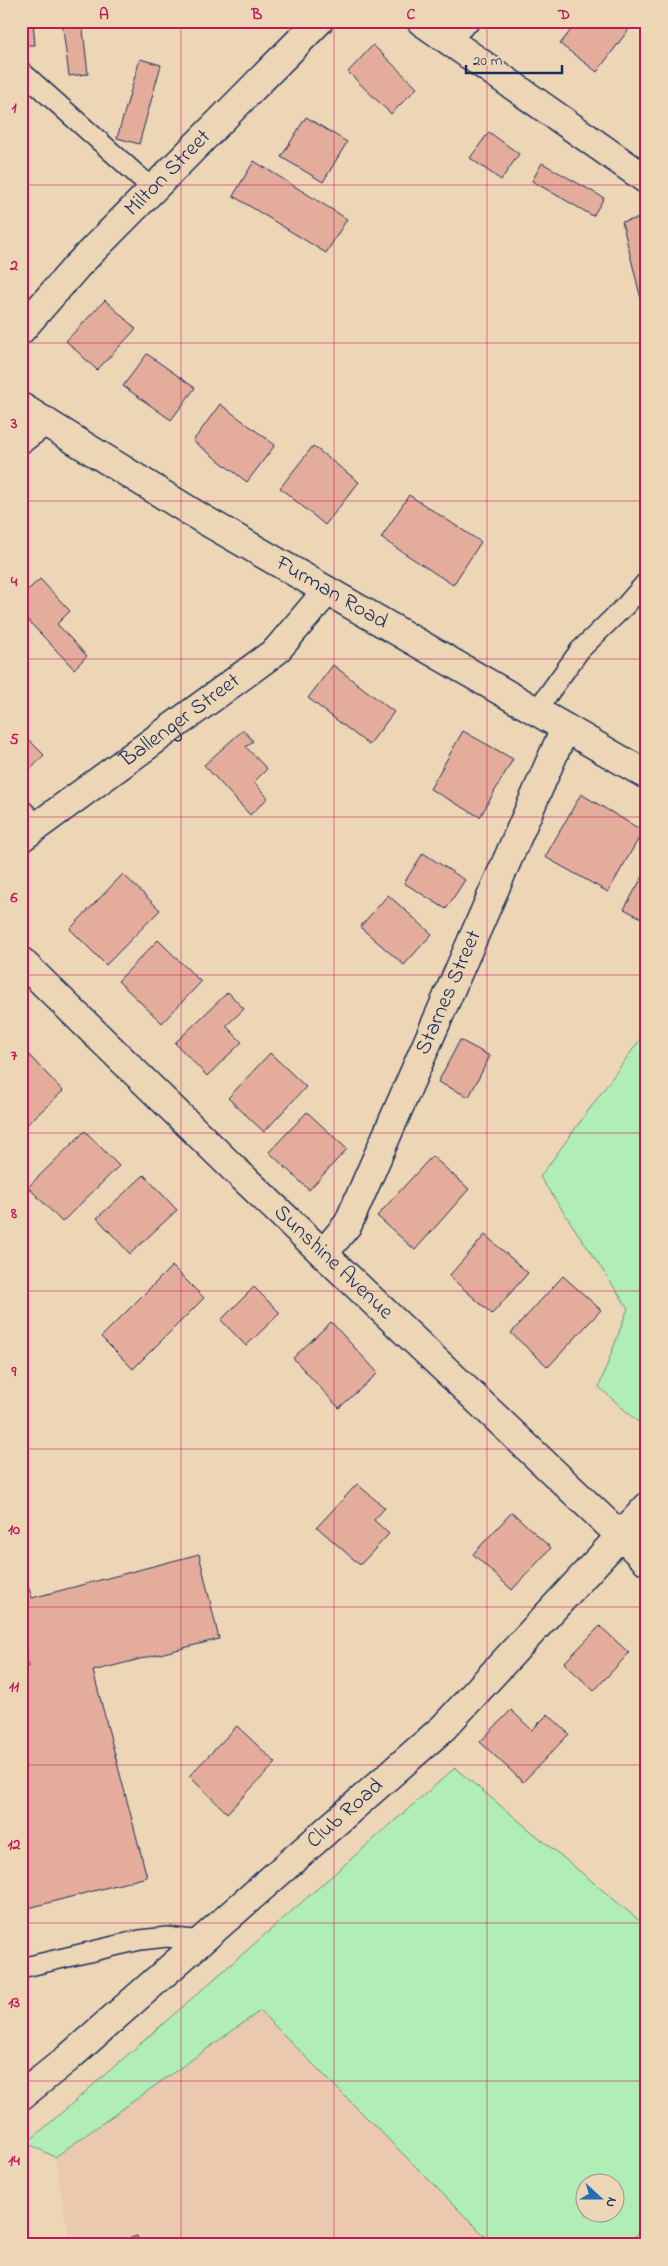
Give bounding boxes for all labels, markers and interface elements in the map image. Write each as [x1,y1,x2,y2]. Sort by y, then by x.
text: A [99,3,109,27]
text: B [251,3,263,27]
text: C [407,3,416,27]
text: D [557,3,570,27]
scale bar [466,42,562,74]
text: 20 m [473,50,503,72]
text: 1 [11,96,17,120]
street label: Milton Street [118,122,219,225]
text: 2 [9,254,18,278]
text: 3 [10,412,18,436]
street label: Furman Road [268,548,394,638]
text: 4 [10,570,18,594]
street label: Ballenger Street [113,666,248,777]
text: 5 [9,728,19,752]
text: 6 [9,886,18,910]
street label: Starnes Street [408,925,491,1060]
text: 7 [11,1044,18,1068]
street label: Sunshine Avenue [266,1198,400,1328]
text: 8 [10,1202,17,1226]
text: 9 [11,1360,17,1384]
text: 10 [8,1518,20,1542]
text: 11 [9,1675,20,1699]
street label: Club Road [300,1771,391,1857]
text: 12 [7,1833,21,1857]
text: 13 [8,1991,20,2015]
text: 14 [8,2149,20,2173]
north arrow [576,2174,626,2224]
text: N [599,2194,622,2210]

